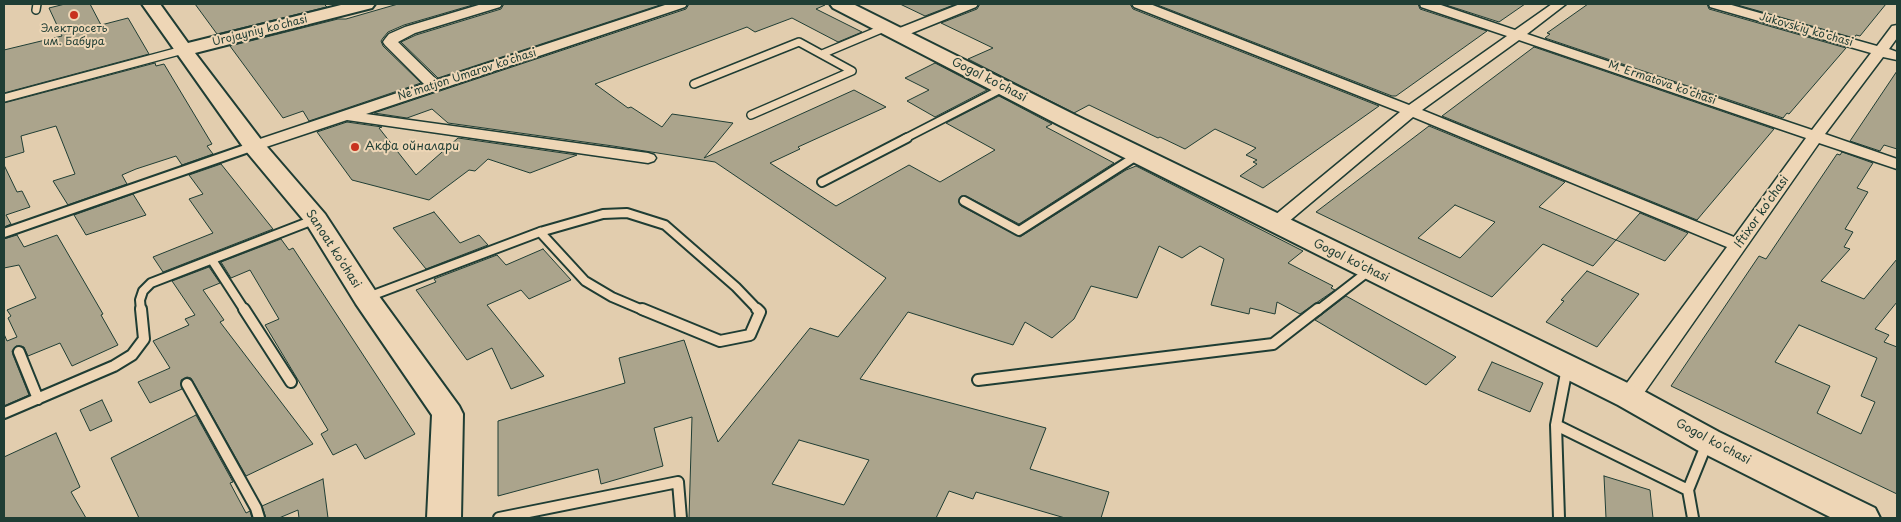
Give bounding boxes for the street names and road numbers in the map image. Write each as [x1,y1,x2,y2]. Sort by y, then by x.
street label: Jukovskiy koʻchasi [1758,10,1854,50]
street label: Urоjayniy koʻchasi [211,13,309,49]
street label: Neʻmatjon Umarov koʻchasi [396,46,538,104]
street label: Gogol ko'chasi [949,55,1029,105]
street label: M. Ermatova koʻchasi [1606,58,1718,108]
street label: Iftixor koʻchasi [1732,173,1792,251]
street label: Sanoat ko'chasi [302,207,364,291]
street label: Gogol ko'chasi [1311,236,1391,286]
street label: Gogol ko'chasi [1673,416,1753,468]

